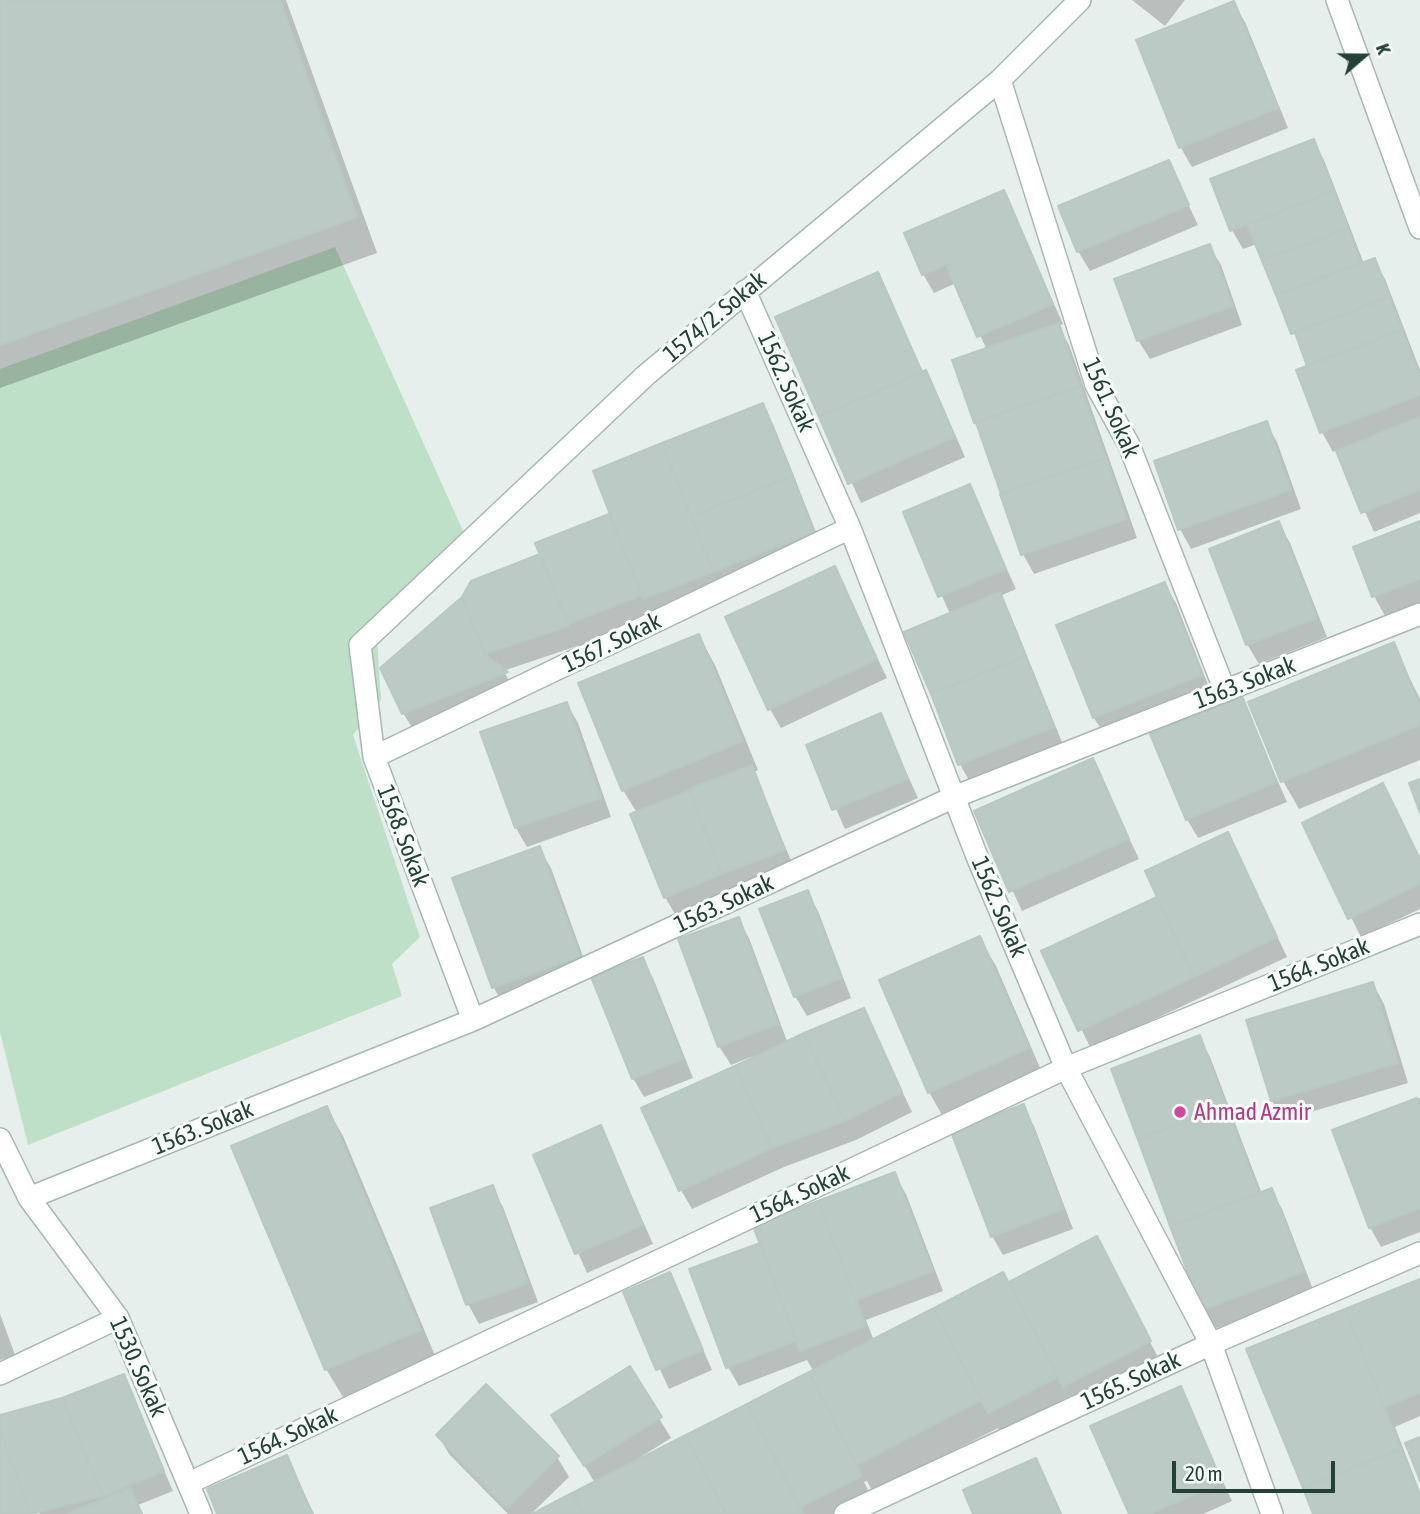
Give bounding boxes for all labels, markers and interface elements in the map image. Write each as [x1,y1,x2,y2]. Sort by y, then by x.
north arrow [1329,21,1399,91]
text: K [1372,41,1396,57]
street label: 1574/2. Sokak [658,266,772,368]
street label: 1562. Sokak [751,328,821,436]
street label: 1561. Sokak [1076,354,1146,462]
street label: 1567. Sokak [558,607,666,679]
street label: 1563. Sokak [1190,651,1300,715]
street label: 1568. Sokak [371,781,435,891]
street label: 1562. Sokak [965,852,1033,962]
street label: 1563. Sokak [670,868,778,940]
street label: 1564. Sokak [1264,932,1374,998]
street label: 1563. Sokak [148,1095,258,1161]
place label: Ahmad Azmir [1194,1098,1311,1126]
marker: Ahmad Azmir [1172,1104,1188,1120]
street label: 1564. Sokak [746,1158,854,1230]
street label: 1530. Sokak [103,1313,173,1421]
street label: 1565. Sokak [1077,1345,1185,1417]
street label: 1564. Sokak [234,1400,342,1472]
scale bar [1175,1448,1338,1492]
text: 20 m [1185,1461,1223,1485]

